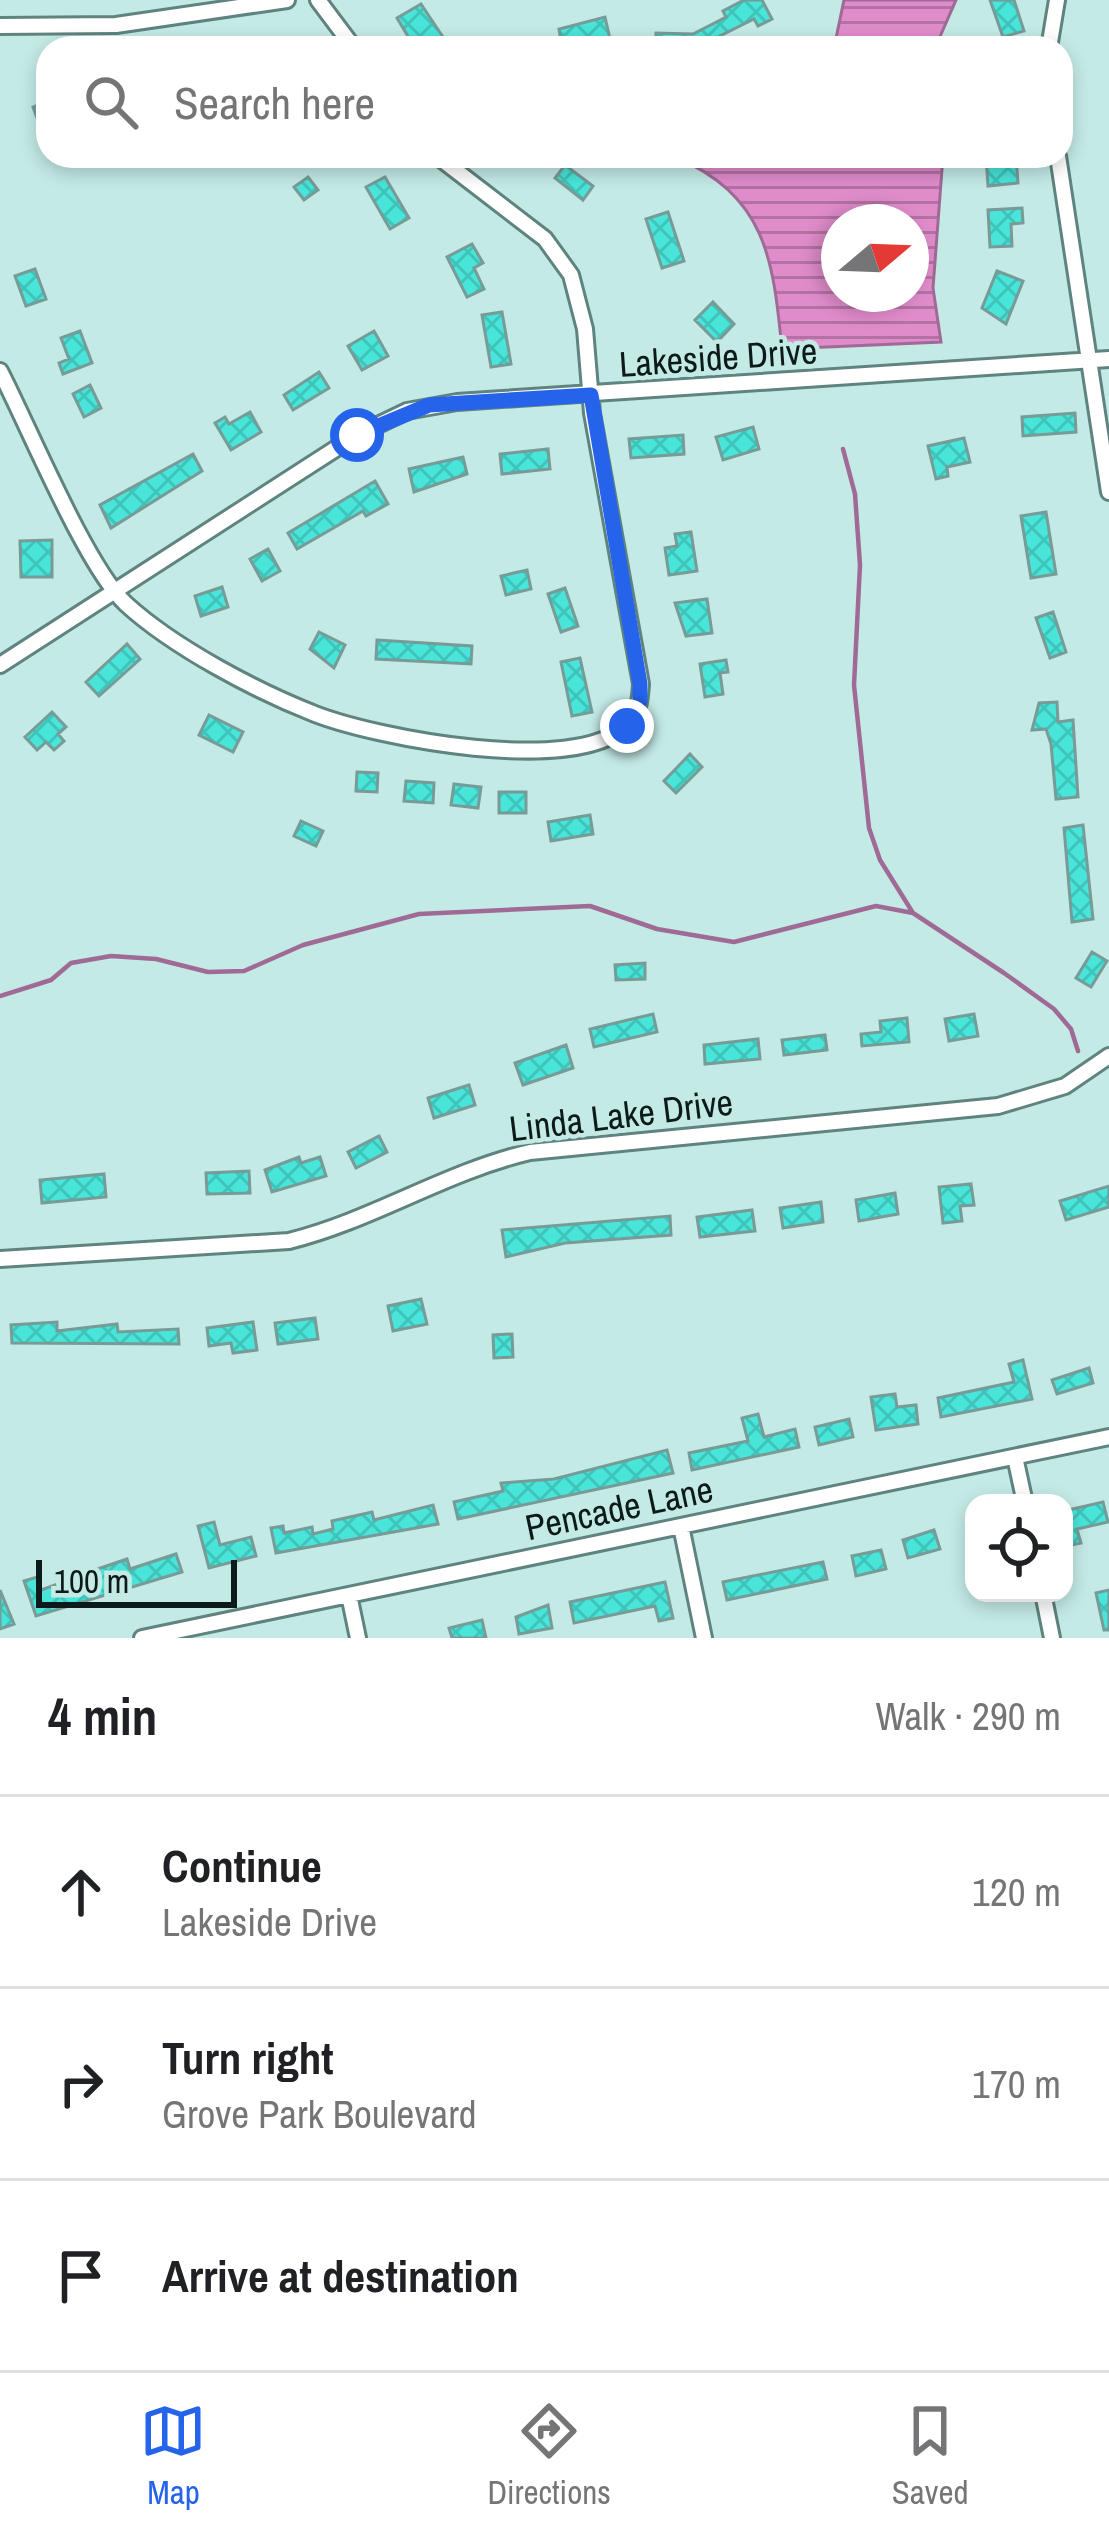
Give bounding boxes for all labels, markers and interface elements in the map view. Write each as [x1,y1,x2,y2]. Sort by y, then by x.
search box [36,36,1073,168]
icon: search [78,69,144,135]
text: Search here [174,72,375,133]
north arrow [821,204,929,312]
street label: Lakeside Drive [617,326,819,388]
route start [330,408,384,462]
route end [600,699,654,753]
street label: Linda Lake Drive [506,1077,736,1153]
street label: Pencade Lane [521,1465,717,1551]
map controls [965,1494,1073,1602]
button: locate [965,1494,1073,1602]
scale bar [36,1554,237,1607]
text: 100 m [54,1559,129,1603]
text: 4 min [48,1682,157,1751]
text: Walk · 290 m [876,1690,1061,1742]
text: Continue [162,1835,322,1896]
icon: ahead [48,1859,114,1925]
text: 120 m [972,1866,1061,1918]
text: Lakeside Drive [162,1896,377,1948]
text: Turn right [162,2027,334,2088]
icon: right [48,2051,114,2117]
text: 170 m [972,2058,1061,2110]
text: Grove Park Boulevard [162,2088,477,2140]
icon: arrive [48,2243,114,2309]
text: Arrive at destination [162,2245,519,2306]
tab: Map [140,2398,206,2514]
tab: Directions [487,2398,611,2514]
tab: Saved [892,2398,968,2514]

